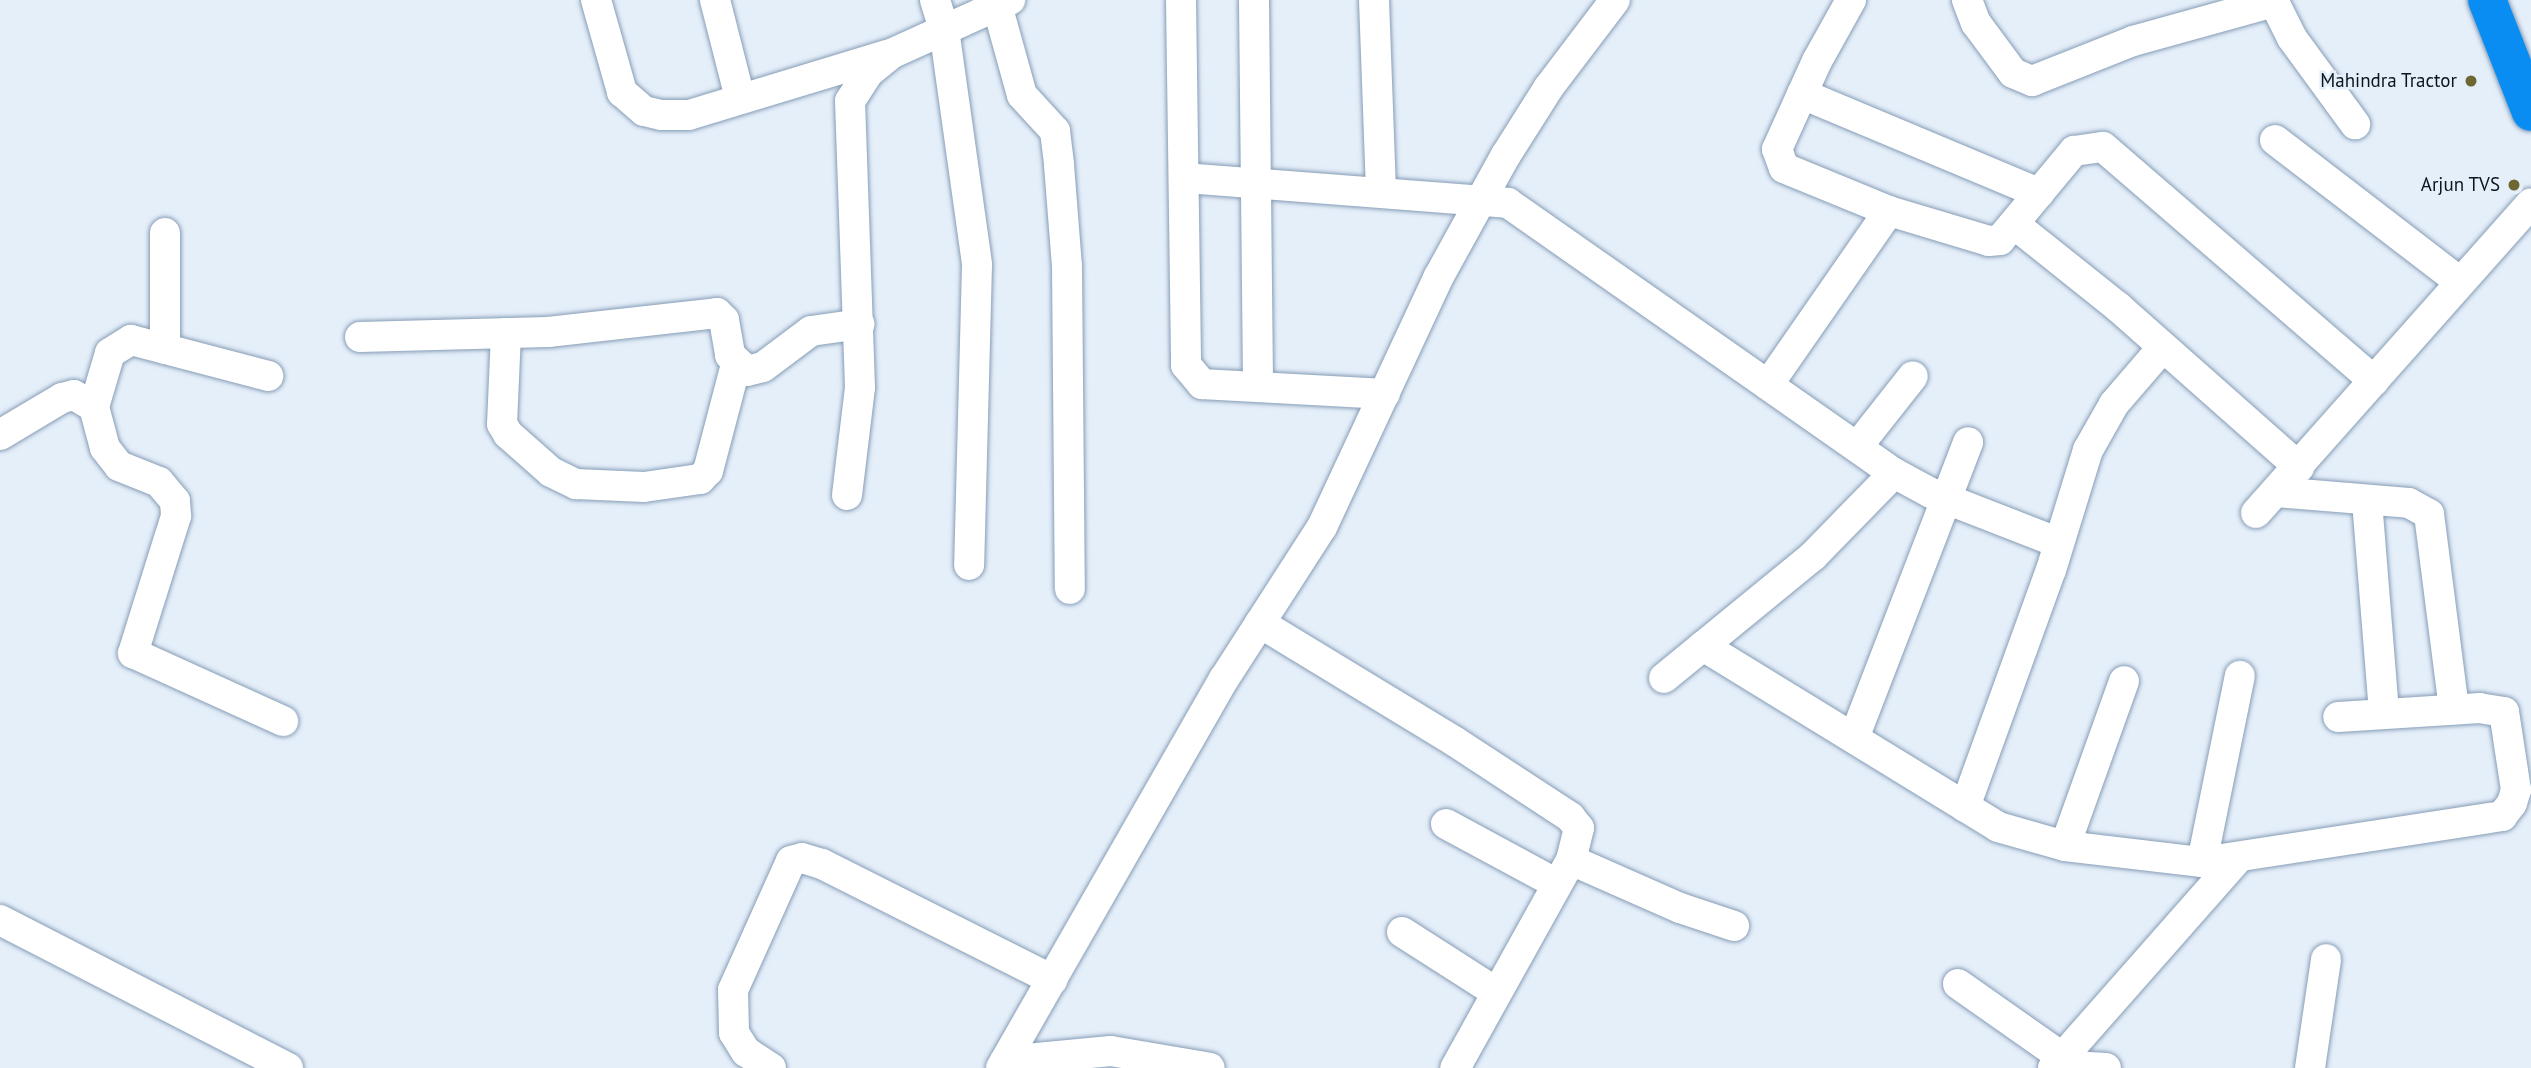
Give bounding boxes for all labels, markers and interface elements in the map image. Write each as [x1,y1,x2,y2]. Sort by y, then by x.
place label: Mahindra Tractor [2320,70,2457,92]
marker: Mahindra Tractor [2463,73,2479,89]
place label: Arjun TVS [2420,174,2500,196]
marker: Arjun TVS [2506,177,2522,193]

